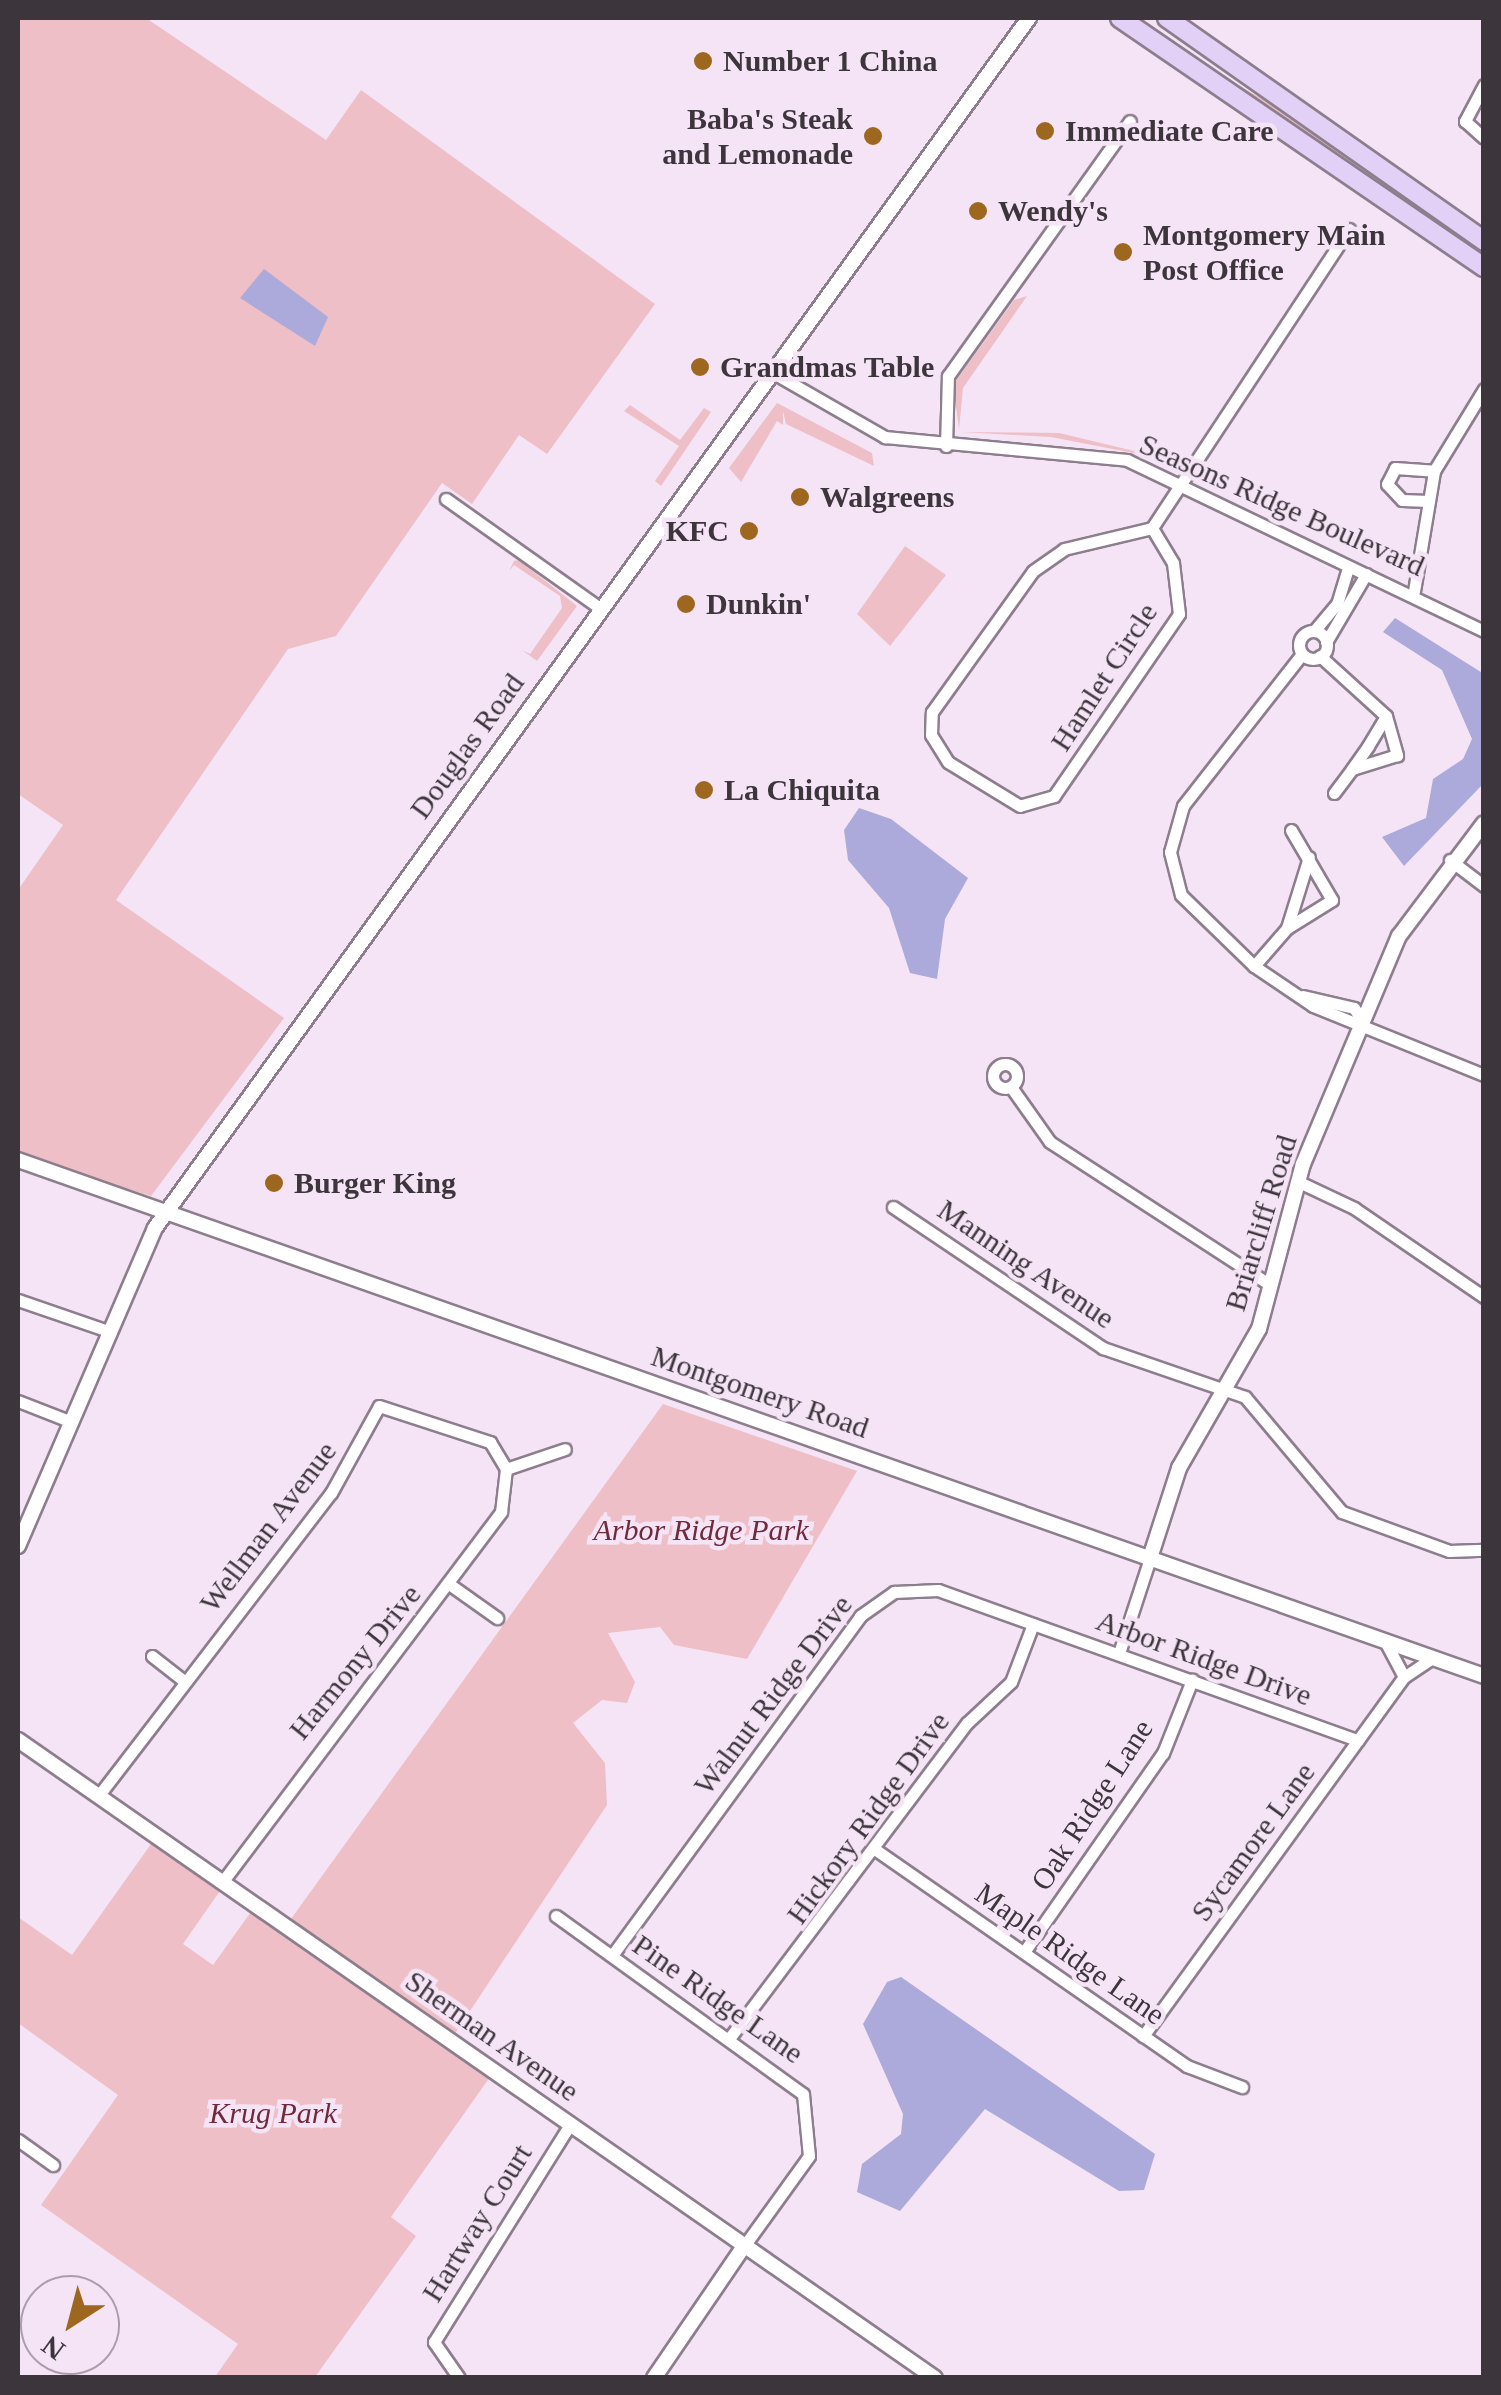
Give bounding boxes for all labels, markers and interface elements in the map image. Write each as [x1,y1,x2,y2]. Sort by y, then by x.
place label: Number 1 China [723,43,938,79]
marker: Number 1 China [692,50,714,72]
place label: Baba's Steak and Lemonade [662,101,853,172]
place label: Immediate Care [1065,113,1274,149]
marker: Immediate Care [1034,120,1056,142]
marker: Baba's Steak and Lemonade [862,125,884,147]
place label: Wendy's [998,193,1108,229]
marker: Wendy's [967,200,989,222]
place label: Montgomery Main Post Office [1143,217,1385,288]
marker: Montgomery Main Post Office [1112,241,1134,263]
place label: Grandmas Table [720,349,935,385]
marker: Grandmas Table [689,356,711,378]
street label: Seasons Ridge Boulevard [1134,426,1430,584]
place label: Walgreens [820,479,954,515]
marker: Walgreens [789,486,811,508]
place label: KFC [666,513,729,549]
marker: KFC [738,520,760,542]
place label: Dunkin' [706,586,811,622]
marker: Dunkin' [675,593,697,615]
street label: Hamlet Circle [1043,596,1165,758]
street label: Douglas Road [402,666,532,826]
place label: La Chiquita [724,772,880,808]
marker: La Chiquita [693,779,715,801]
street label: Briarcliff Road [1217,1131,1305,1315]
place label: Burger King [294,1165,456,1201]
marker: Burger King [263,1172,285,1194]
street label: Manning Avenue [930,1191,1122,1337]
street label: Montgomery Road [647,1338,873,1446]
street label: Wellman Avenue [192,1434,344,1620]
park label: Arbor Ridge Park [594,1512,808,1548]
street label: Harmony Drive [282,1577,428,1747]
street label: Walnut Ridge Drive [686,1588,860,1802]
street label: Arbor Ridge Drive [1091,1602,1317,1714]
street label: Hickory Ridge Drive [779,1705,957,1931]
street label: Oak Ridge Lane [1023,1713,1161,1897]
street label: Sycamore Lane [1183,1756,1323,1928]
street label: Maple Ridge Lane [968,1875,1172,2033]
street label: Pine Ridge Lane [626,1927,810,2071]
street label: Sherman Avenue [398,1962,586,2110]
park label: Krug Park [209,2095,337,2131]
street label: Hartway Court [414,2138,540,2308]
north arrow [20,2275,120,2375]
text: N [36,2330,71,2367]

